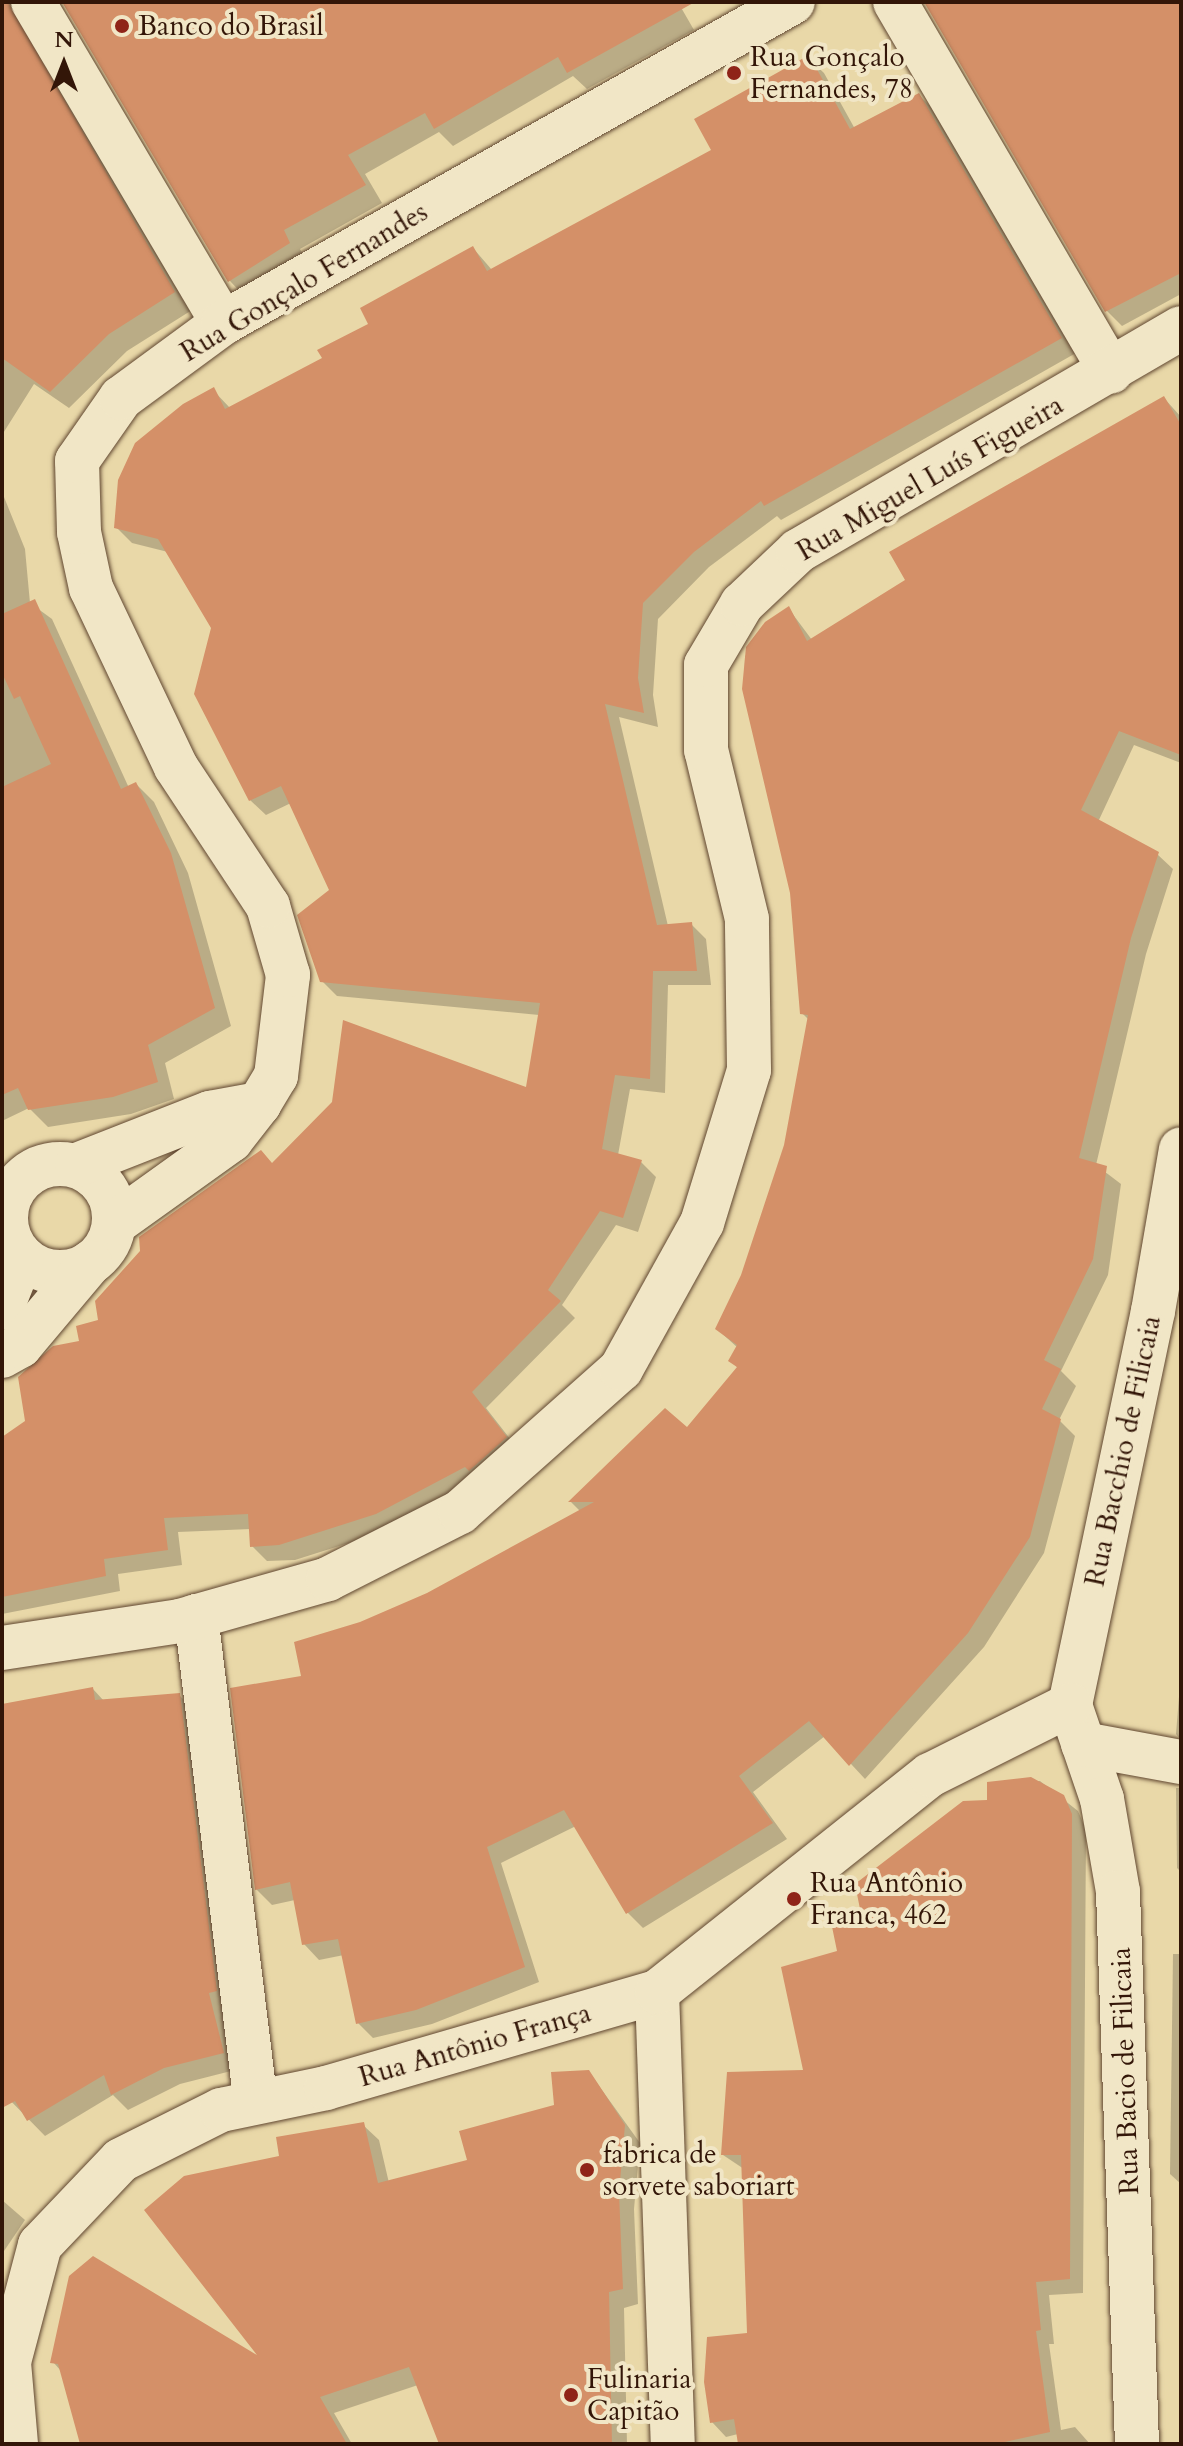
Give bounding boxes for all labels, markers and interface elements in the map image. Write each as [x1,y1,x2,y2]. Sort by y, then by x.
place label: Banco do Brasil [138,9,324,43]
marker: Banco do Brasil [113,17,131,35]
north arrow [24,24,104,104]
text: N [54,25,74,55]
place label: Rua Gonçalo Fernandes, 78 [750,40,913,106]
marker: Rua Gonçalo Fernandes, 78 [725,64,743,82]
street label: Rua Gonçalo Fernandes [174,195,434,369]
street label: Rua Miguel Luís Figueira [791,388,1069,568]
street label: Rua Bacchio de Filicaia [1078,1313,1168,1589]
place label: Rua Antônio Franca, 462 [810,1866,963,1932]
marker: Rua Antônio Franca, 462 [785,1890,803,1908]
street label: Rua Bacio de Filicaia [1104,1947,1146,2195]
street label: Rua Antônio França [355,1996,595,2094]
place label: fabrica de sorvete saboriart [603,2137,795,2203]
marker: fabrica de sorvete saboriart [578,2161,596,2179]
place label: Fulinaria Capitão [587,2362,692,2428]
marker: Fulinaria Capitão [562,2386,580,2404]

